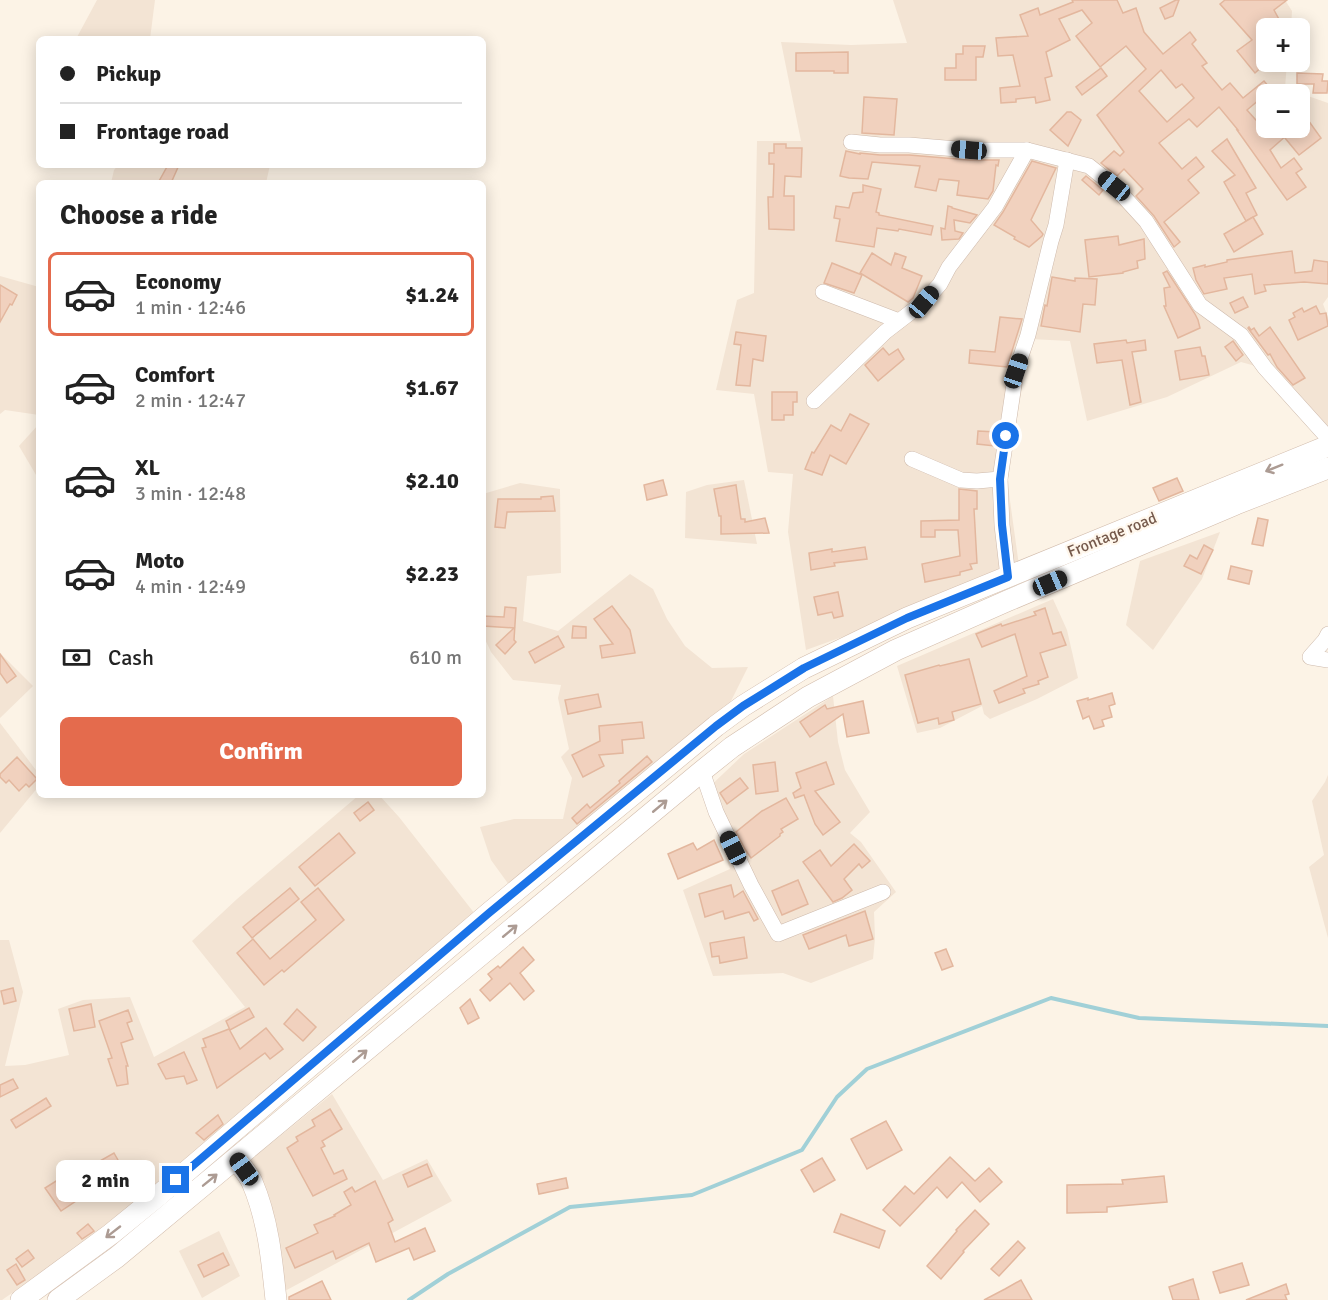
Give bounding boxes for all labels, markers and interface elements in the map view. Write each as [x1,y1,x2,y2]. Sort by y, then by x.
map controls [1256,18,1310,138]
button: + [1256,18,1310,72]
text: Pickup [96,60,161,87]
button: − [1256,84,1310,138]
text: Frontage road [96,118,229,145]
car [950,139,988,161]
car [1094,168,1134,204]
text: Choose a ride [60,199,218,232]
icon: car [63,267,117,321]
text: Economy [135,268,221,295]
text: $1.24 [405,281,459,308]
car [906,282,942,322]
text: 1 min · 12:46 [135,295,246,320]
car [1002,351,1030,391]
icon: car [63,360,117,414]
text: Comfort [135,361,215,388]
text: $1.67 [405,374,459,401]
text: 2 min · 12:47 [135,388,246,413]
route start [992,422,1019,449]
icon: car [63,453,117,507]
text: XL [135,454,160,481]
one-way arrow [1265,463,1284,474]
text: $2.10 [405,467,459,494]
text: 3 min · 12:48 [135,481,246,506]
street label: Frontage road [1064,508,1160,562]
icon: car [63,546,117,600]
text: Moto [135,547,184,574]
text: $2.23 [405,560,459,587]
car [1030,568,1070,598]
text: 4 min · 12:49 [135,574,246,599]
icon: cash [60,641,93,674]
text: Cash [108,644,154,671]
text: 610 m [409,645,462,670]
button: Confirm [60,717,462,786]
one-way arrow [651,800,667,813]
car [717,828,749,868]
one-way arrow [502,924,517,938]
one-way arrow [352,1049,368,1062]
car [226,1149,262,1189]
callout: 2 min [56,1159,155,1201]
route end [162,1166,189,1193]
text: 2 min [81,1168,130,1193]
one-way arrow [202,1174,218,1187]
one-way arrow [106,1225,122,1238]

